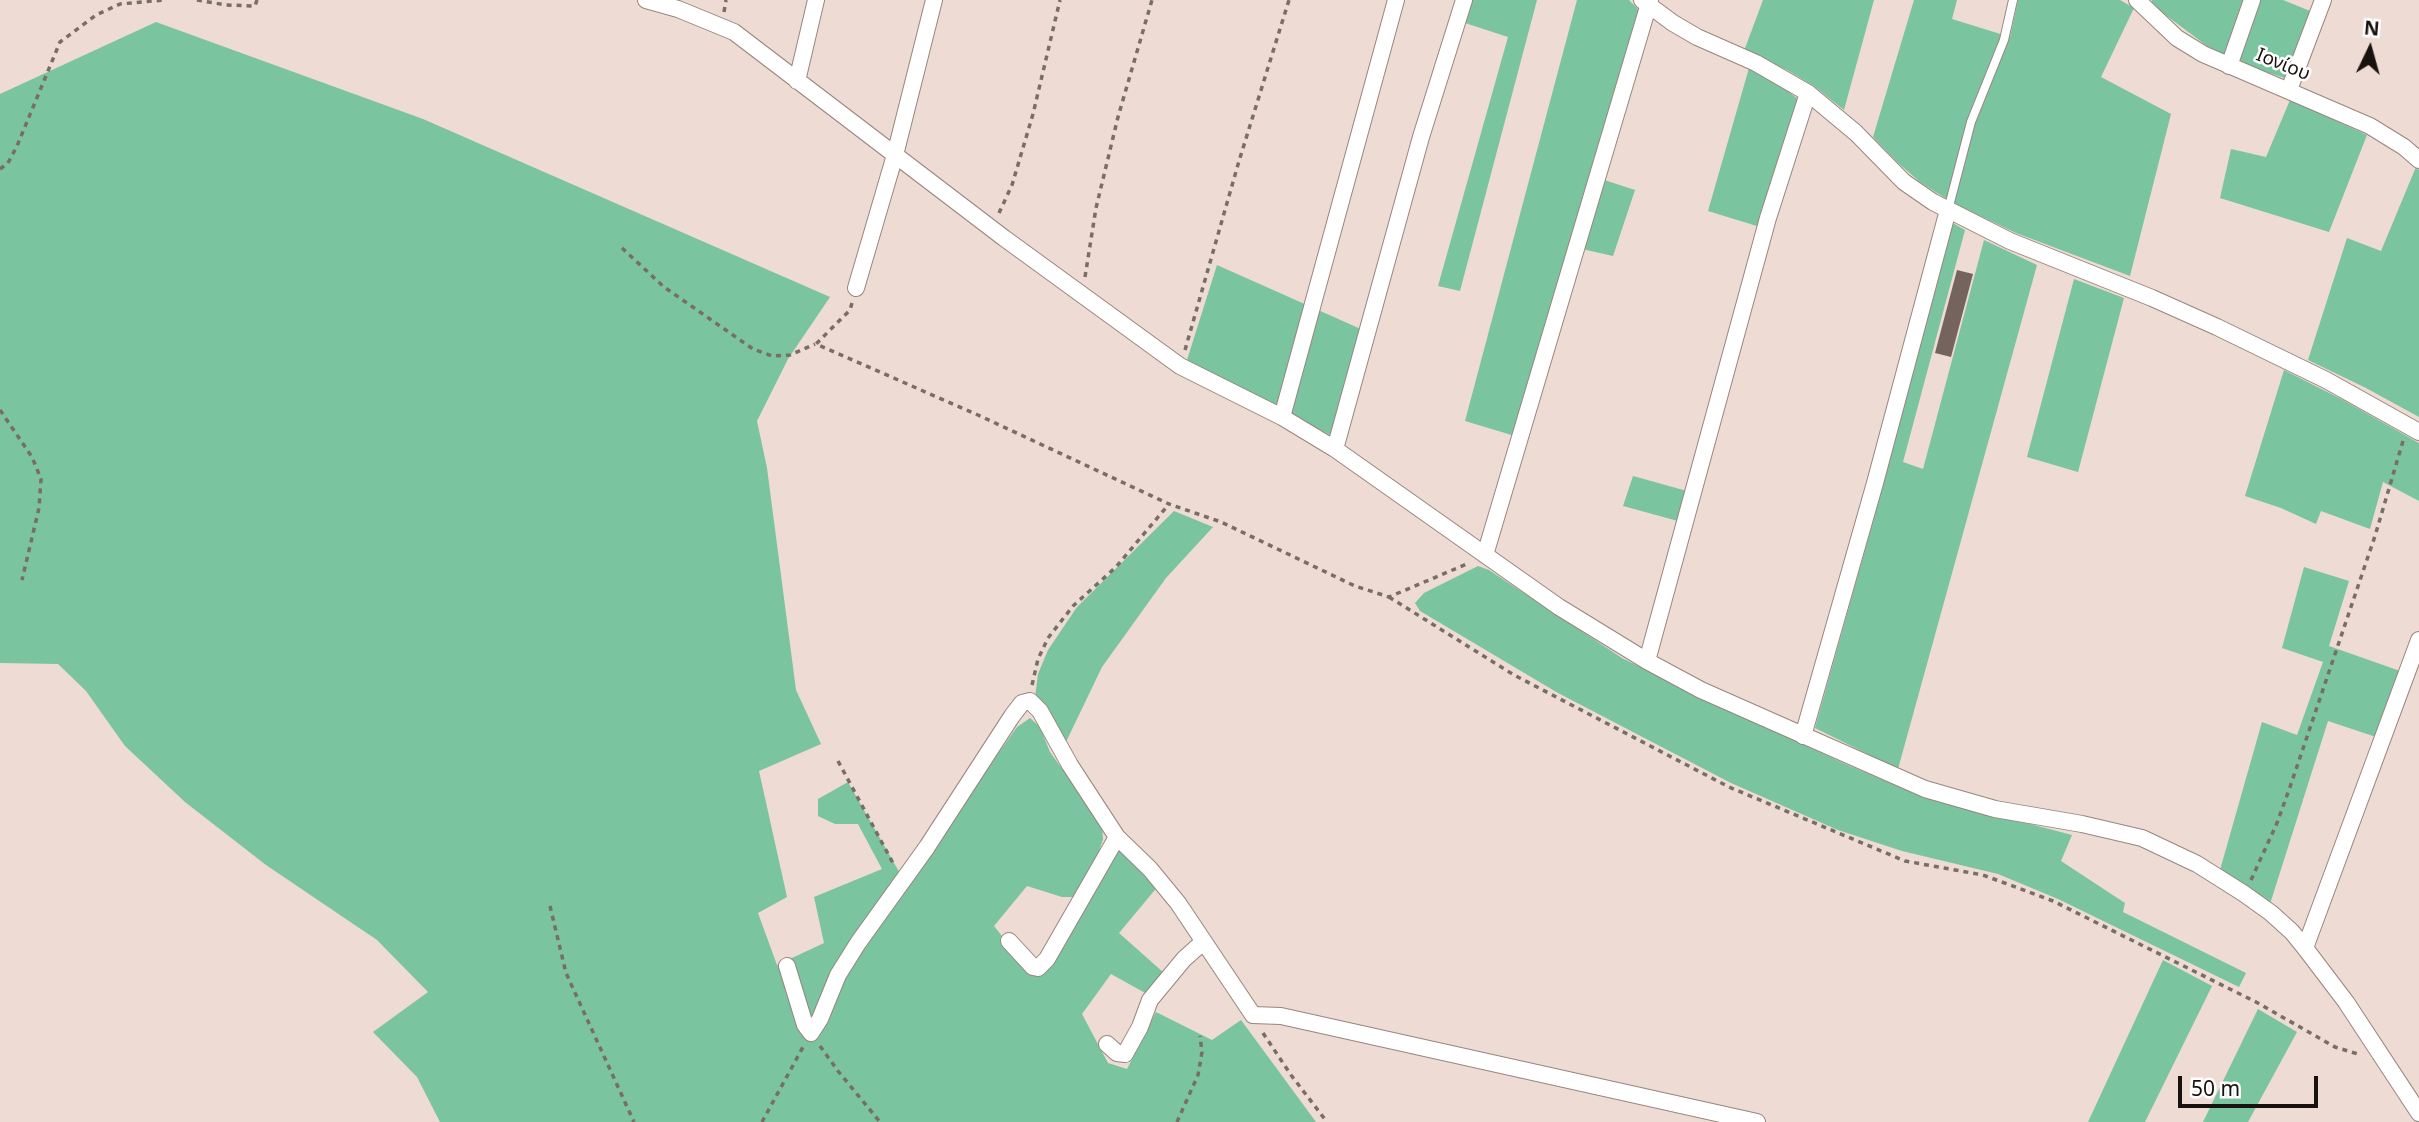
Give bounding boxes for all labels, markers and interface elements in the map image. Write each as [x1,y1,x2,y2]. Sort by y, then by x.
north arrow [2335,14,2405,84]
text: N [2363,14,2381,42]
street label: Ιονίου [2253,44,2313,86]
scale bar [2181,1062,2321,1106]
text: 50 m [2191,1074,2240,1102]

